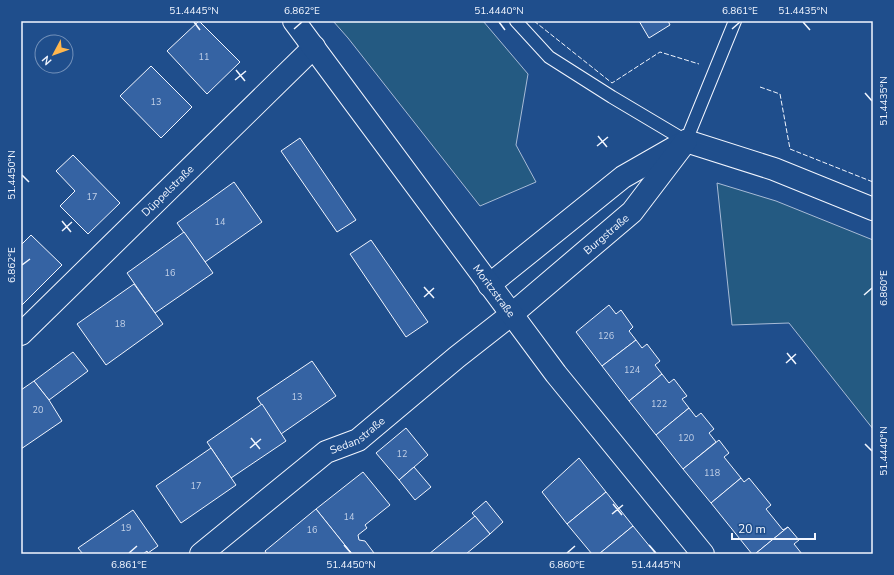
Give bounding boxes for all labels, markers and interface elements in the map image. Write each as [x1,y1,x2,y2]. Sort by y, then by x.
text: 51.4445°N [169,4,219,18]
text: 6.862°E [284,4,320,18]
text: 51.4440°N [474,4,524,18]
text: 6.861°E [722,4,758,18]
text: 51.4435°N [778,4,828,18]
north arrow [34,34,74,74]
house number: 11 [199,51,209,63]
text: N [38,52,55,68]
text: 51.4435°N [877,76,891,126]
house number: 13 [151,96,161,108]
text: 51.4450°N [5,150,19,200]
street label: Düppelstraße [138,162,197,220]
house number: 17 [87,191,97,203]
street label: Burgstraße [580,211,632,258]
house number: 14 [215,216,226,228]
text: 6.862°E [5,247,19,283]
street label: Moritzstraße [469,262,519,321]
house number: 16 [165,267,175,279]
text: 6.860°E [877,270,891,306]
house number: 18 [115,318,125,330]
house number: 126 [598,330,614,342]
house number: 124 [624,364,641,376]
house number: 13 [292,391,302,403]
house number: 122 [651,398,667,410]
house number: 20 [33,404,43,416]
street label: Sedanstraße [328,413,388,458]
text: 51.4440°N [877,426,891,476]
house number: 120 [678,432,694,444]
house number: 12 [397,448,407,460]
house number: 118 [704,467,720,479]
house number: 17 [191,480,201,492]
house number: 14 [344,511,355,523]
scale bar [732,515,815,541]
text: 20 m [738,521,766,537]
house number: 19 [121,522,131,534]
house number: 16 [307,524,317,536]
text: 6.861°E [111,558,147,572]
text: 51.4450°N [326,558,376,572]
text: 6.860°E [549,558,585,572]
text: 51.4445°N [631,558,681,572]

